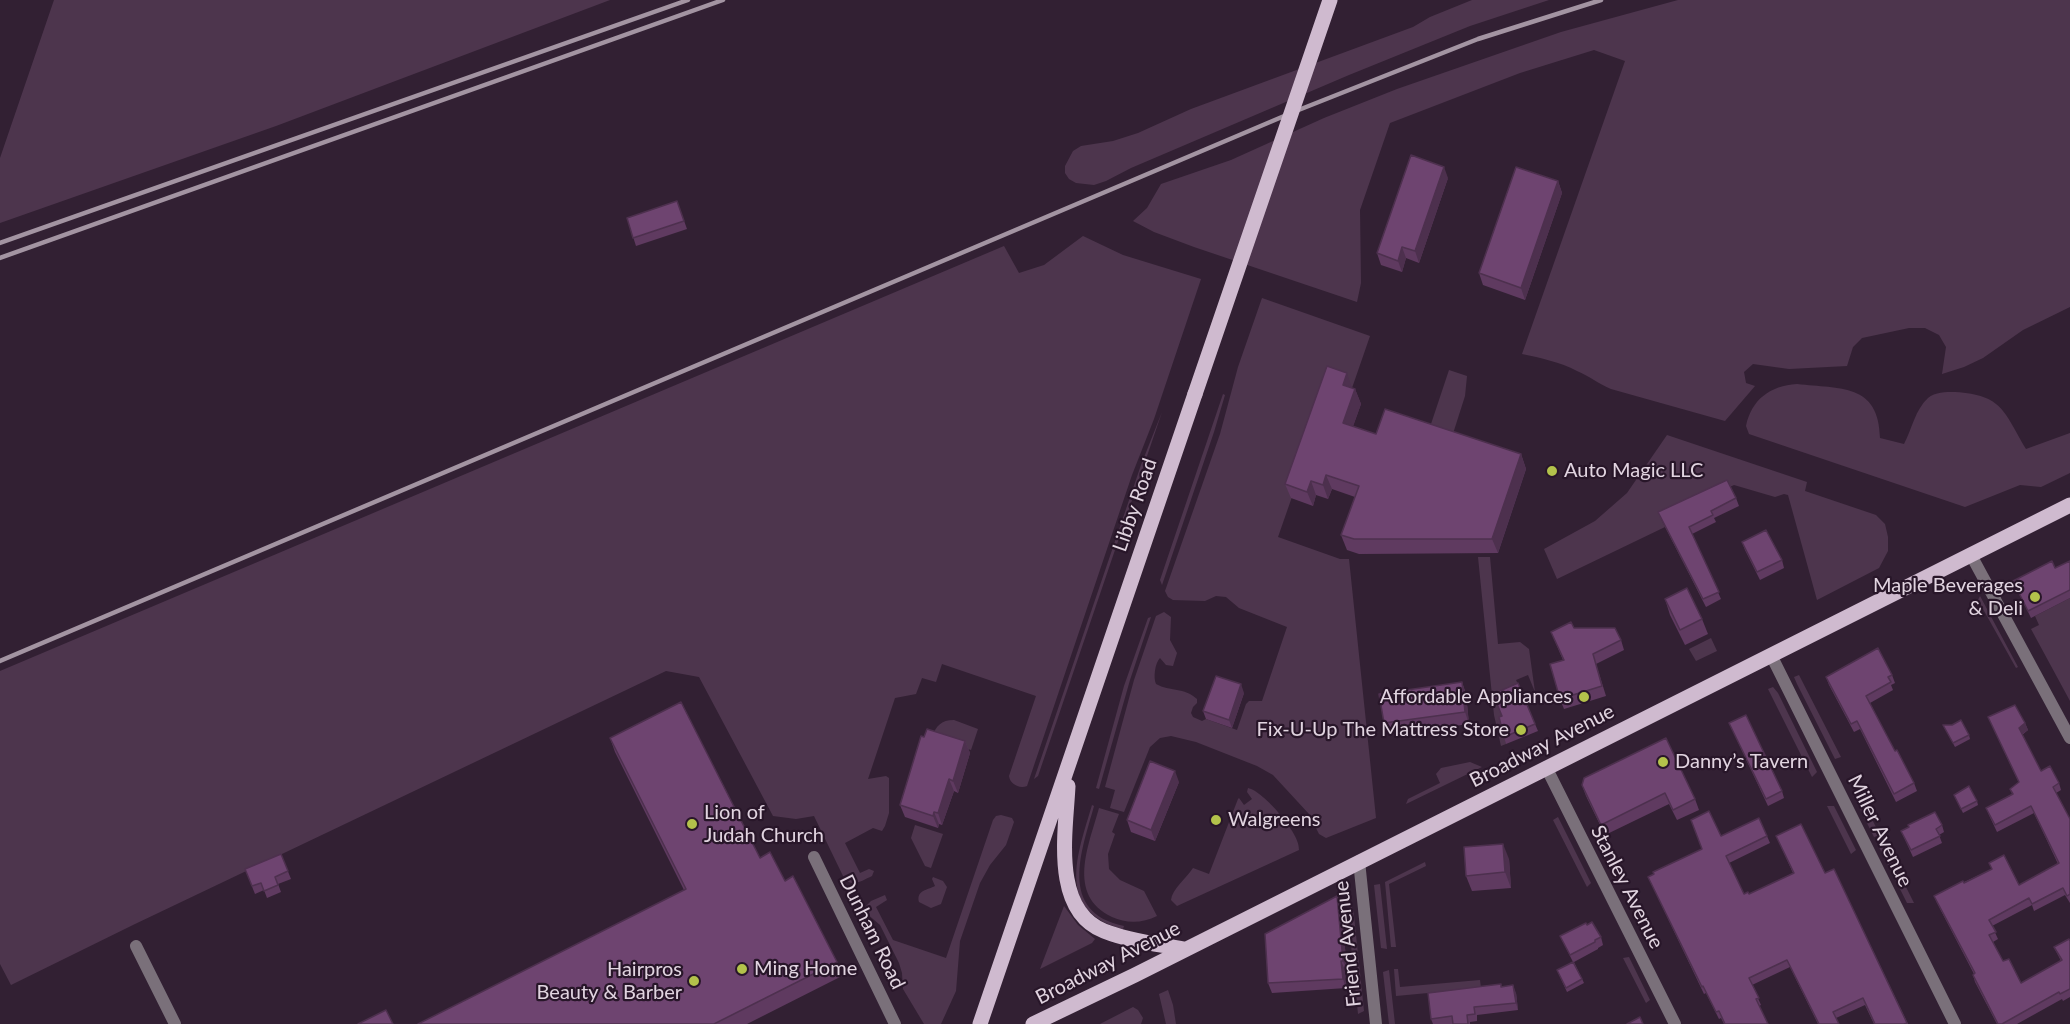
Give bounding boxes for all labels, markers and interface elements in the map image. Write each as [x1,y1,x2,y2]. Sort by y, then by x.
street label: Libby Road [1108,455,1162,555]
place label: Auto Magic LLC [1564,459,1703,483]
marker: Auto Magic LLC [1545,464,1559,478]
place label: Maple Beverages & Deli [1873,574,2023,621]
marker: Maple Beverages & Deli [2028,590,2042,604]
place label: Affordable Appliances [1380,685,1572,709]
marker: Affordable Appliances [1577,690,1591,704]
street label: Broadway Avenue [1466,699,1618,793]
place label: Fix-U-Up The Mattress Store [1257,718,1509,742]
marker: Fix-U-Up The Mattress Store [1514,723,1528,737]
place label: Danny’s Tavern [1675,750,1808,774]
marker: Danny’s Tavern [1656,755,1670,769]
street label: Miller Avenue [1843,771,1917,891]
place label: Lion of Judah Church [704,801,824,848]
place label: Walgreens [1228,808,1320,832]
marker: Walgreens [1209,813,1223,827]
marker: Lion of Judah Church [685,817,699,831]
street label: Stanley Avenue [1586,821,1668,953]
street label: Dunham Road [834,871,910,993]
street label: Friend Avenue [1329,880,1367,1008]
street label: Broadway Avenue [1032,916,1184,1010]
place label: Ming Home [754,957,857,981]
place label: Hairpros Beauty & Barber [537,958,682,1005]
marker: Ming Home [735,962,749,976]
marker: Hairpros Beauty & Barber [687,974,701,988]

